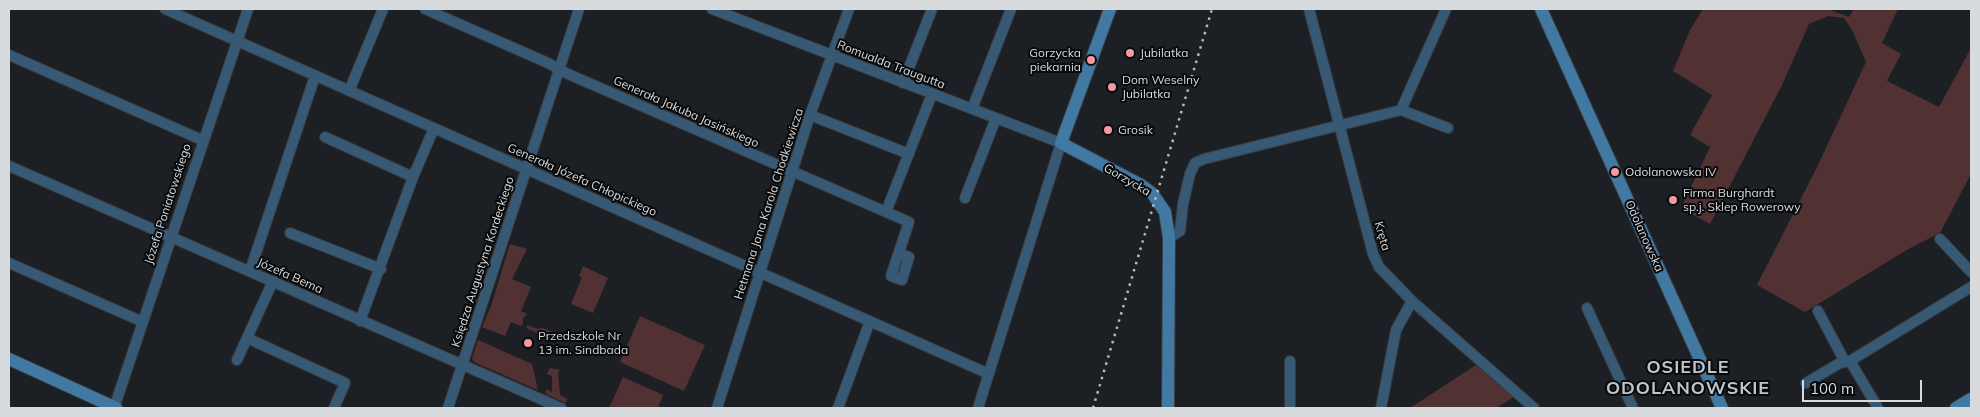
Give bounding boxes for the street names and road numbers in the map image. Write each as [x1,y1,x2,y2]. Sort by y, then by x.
street label: Romualda Traugutta [835,38,947,92]
street label: Generała Jakuba Jasińskiego [611,73,761,151]
street label: Hetmana Jana Karola Chodkiewicza [731,107,807,301]
street label: Generała Józefa Chłopickiego [505,141,659,219]
street label: Józefa Poniatowskiego [142,142,194,266]
street label: Gorzycka [1101,161,1153,199]
street label: Księdza Augustyna Kordeckiego [449,175,517,349]
street label: Odolanowska [1622,198,1666,274]
street label: Kręta [1371,220,1393,252]
street label: Józefa Bema [255,255,325,297]

